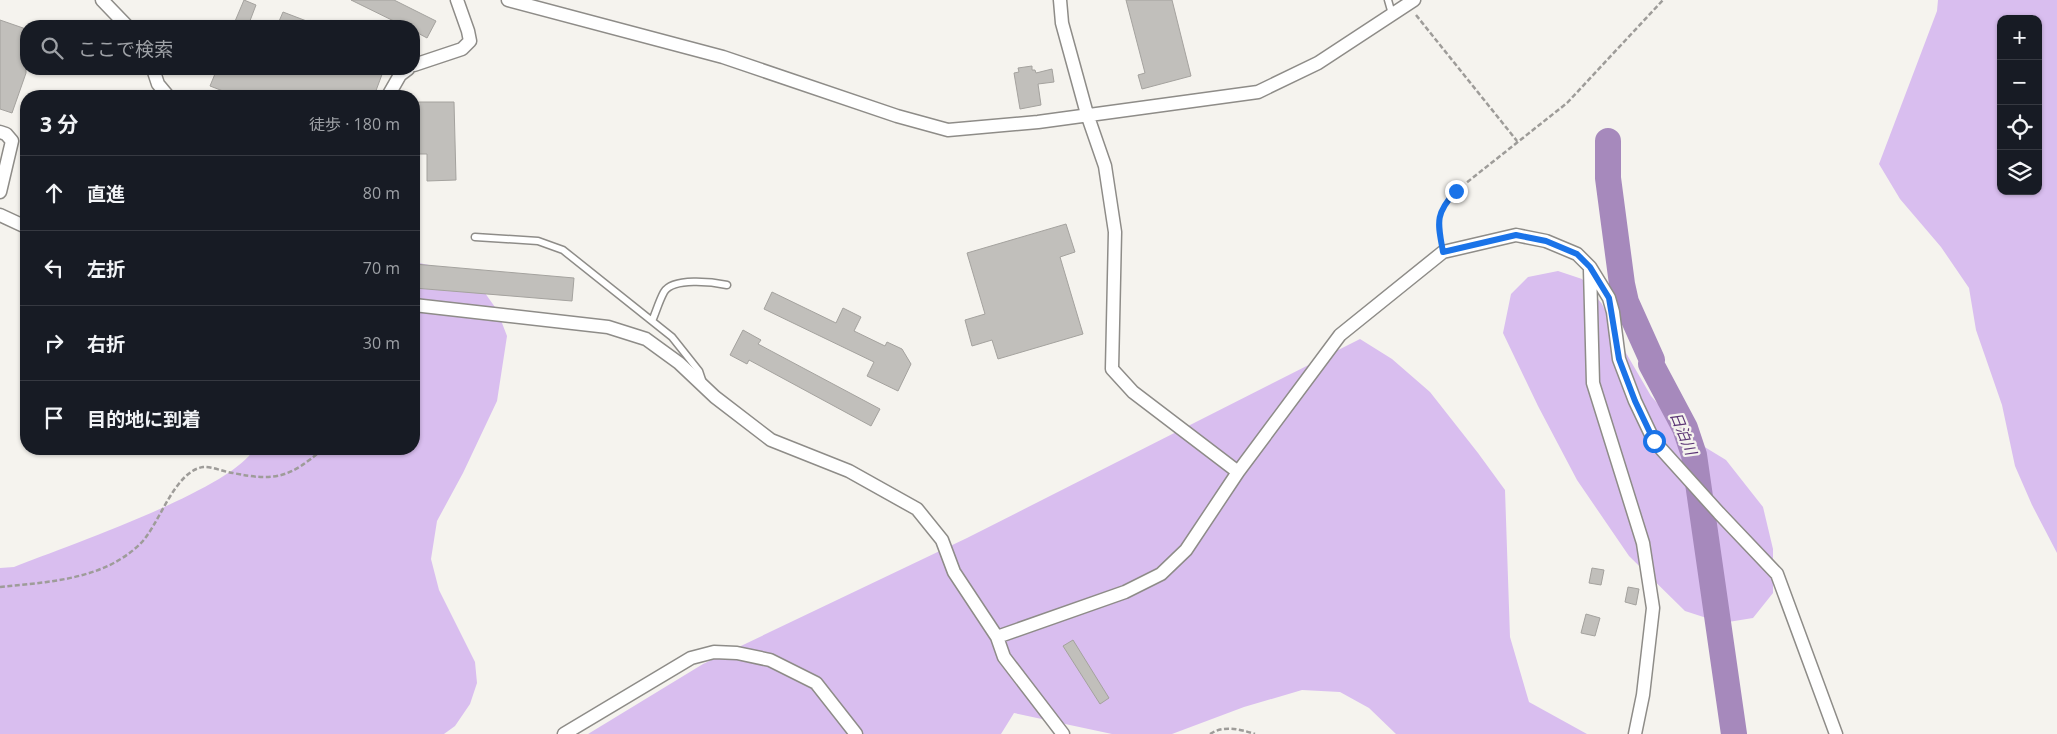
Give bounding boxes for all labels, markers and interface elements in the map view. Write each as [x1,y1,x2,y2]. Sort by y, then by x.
map controls [1997,15,2042,195]
button: + [1997,15,2042,60]
search box [20,20,420,75]
icon: search [38,34,66,62]
text: ここで検索 [78,36,173,62]
button: − [1997,60,2042,105]
button: locate [1997,105,2042,150]
text: 3 分 [40,110,78,138]
text: 徒歩 · 180 m [309,113,400,135]
button: layers [1997,150,2042,195]
icon: ahead [40,179,68,207]
route end [1445,180,1468,203]
text: 直進 [87,181,125,207]
text: 80 m [363,182,400,204]
icon: left [40,254,68,282]
text: 左折 [87,256,125,282]
text: 70 m [363,257,400,279]
icon: right [40,329,68,357]
text: 右折 [87,331,125,357]
text: 30 m [363,332,400,354]
icon: arrive [40,404,68,432]
text: 目的地に到着 [87,406,201,432]
water label: 日泊川 [1666,408,1702,459]
route start [1643,430,1666,453]

